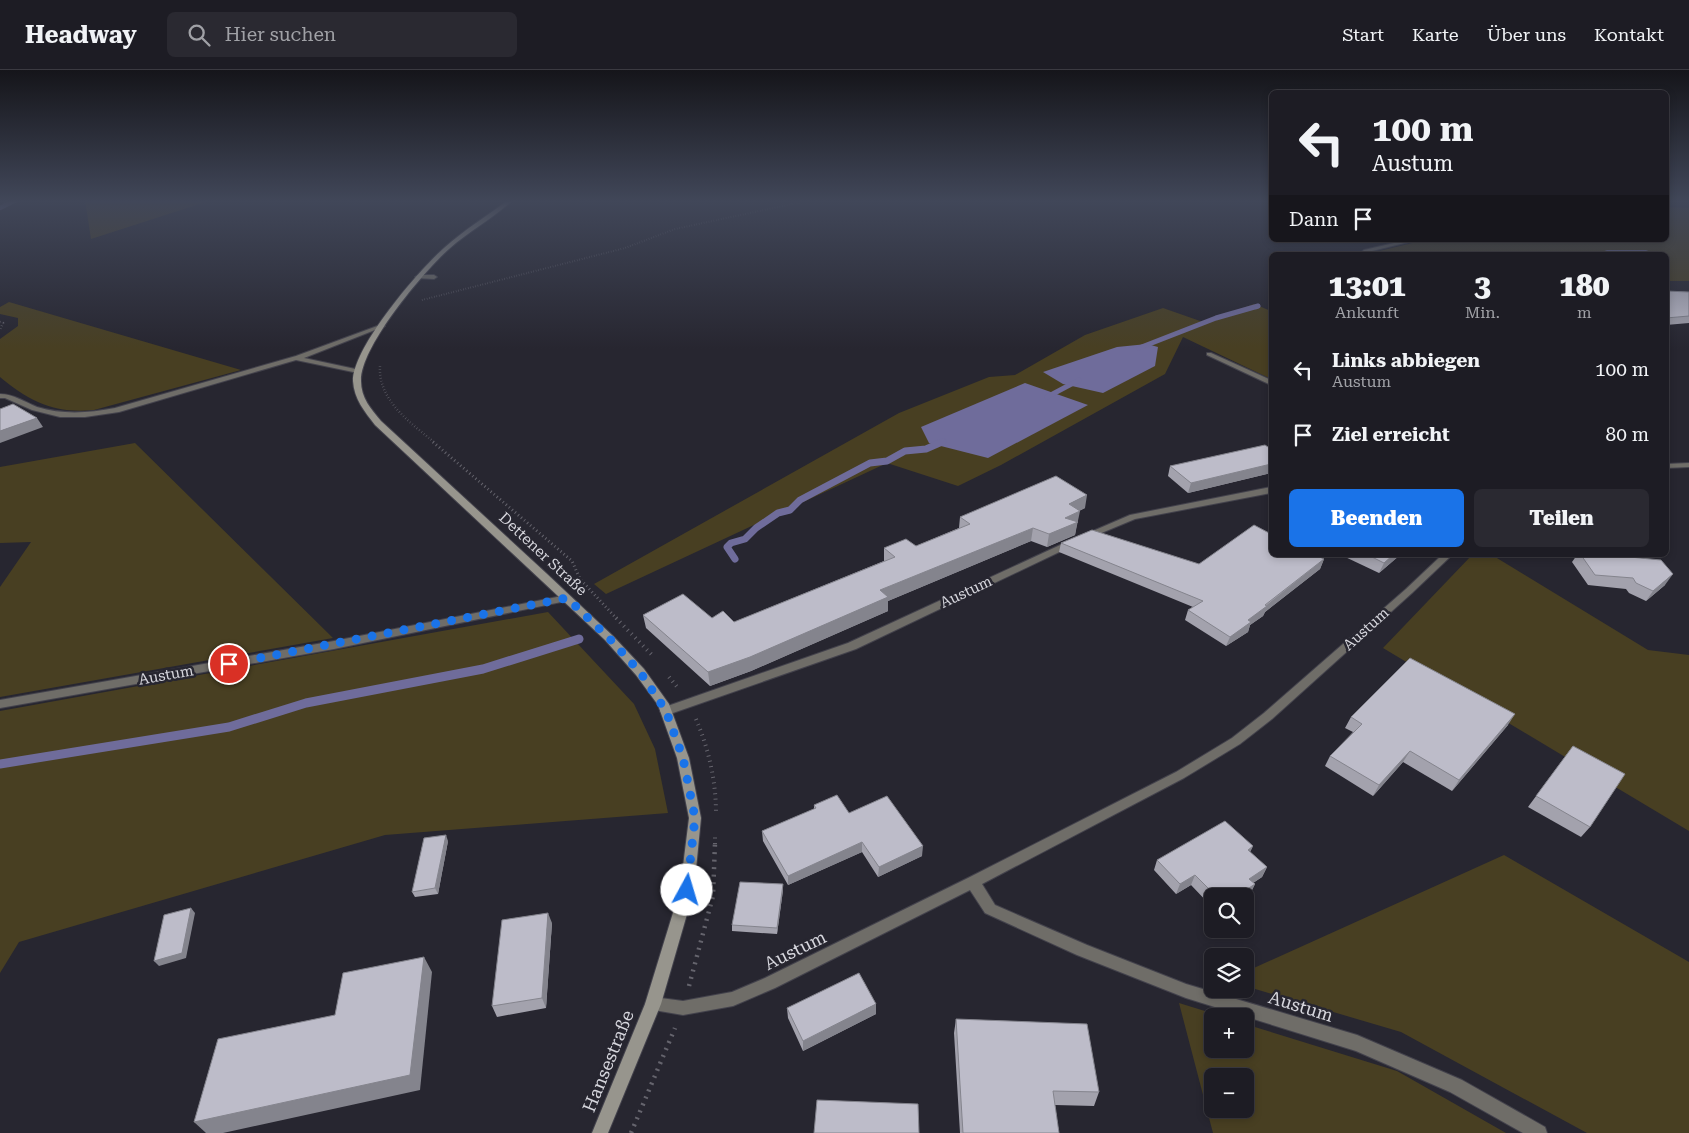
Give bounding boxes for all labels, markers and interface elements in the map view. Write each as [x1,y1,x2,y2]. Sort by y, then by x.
search box [167,12,517,57]
text: Headway [25,21,137,49]
icon: search [185,21,213,49]
text: Hier suchen [225,23,336,46]
text: Start [1342,24,1384,45]
text: Karte [1412,24,1459,45]
text: Über uns [1487,24,1566,45]
text: Kontakt [1594,24,1664,45]
text: 100 m [1372,109,1473,150]
icon: left [1289,110,1354,175]
text: Austum [1372,151,1453,176]
icon: arrive [1349,205,1377,233]
text: Dann [1289,208,1339,231]
text: 13:01 [1328,268,1406,303]
text: 3 [1474,268,1491,303]
text: 180 [1559,268,1610,303]
text: Ankunft [1335,303,1399,322]
text: Min. [1465,303,1500,322]
text: m [1577,303,1592,322]
text: Links abbiegen [1332,349,1480,372]
icon: left [1289,356,1317,384]
text: 100 m [1595,358,1649,381]
text: Austum [1332,372,1391,391]
icon: arrive [1289,421,1317,449]
text: Ziel erreicht [1332,423,1450,446]
text: 80 m [1606,423,1649,446]
button: Beenden [1289,489,1464,547]
button: Teilen [1474,489,1649,547]
street label: Dettener Straße [495,509,591,599]
street label: Austum [937,572,995,612]
street label: Austum [1339,604,1393,654]
pin [208,643,250,685]
icon: arrive [215,650,243,678]
street label: Austum [137,661,195,689]
position arrow [660,863,712,915]
map controls [1204,888,1254,1118]
button: search [1204,888,1254,938]
street label: Austum [760,926,830,974]
button: layers [1204,948,1254,998]
street label: Austum [1266,986,1336,1026]
street label: Hansestraße [578,1007,638,1115]
button: + [1204,1008,1254,1058]
button: − [1204,1068,1254,1118]

